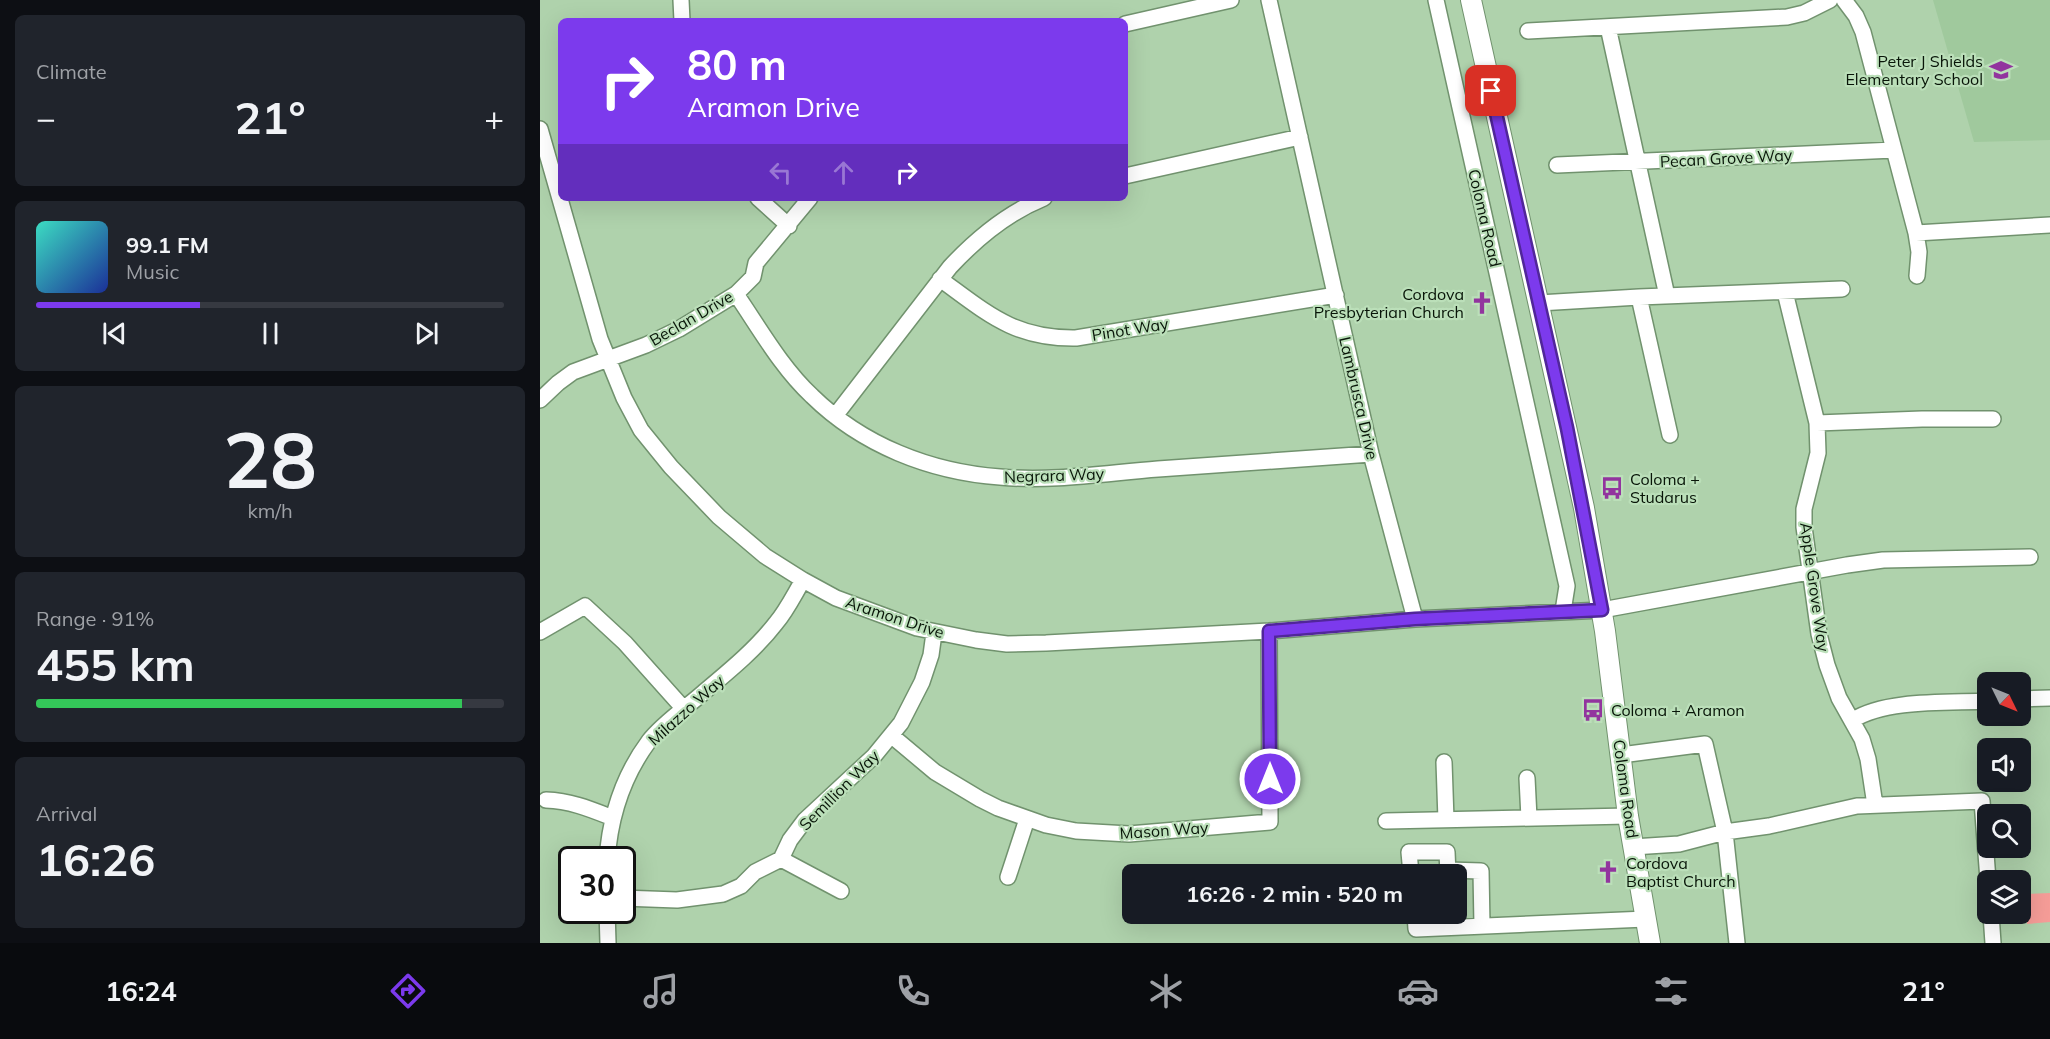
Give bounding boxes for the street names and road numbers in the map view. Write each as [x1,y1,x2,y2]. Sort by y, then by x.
street label: Pecan Grove Way [1659,145,1793,171]
street label: Coloma Road [1464,167,1506,269]
street label: Beclan Drive [646,286,736,350]
street label: Pinot Way [1090,313,1170,345]
street label: Lambrusca Drive [1335,335,1383,461]
street label: Negrara Way [1004,463,1105,487]
street label: Apple Grove Way [1796,521,1834,653]
street label: Aramon Drive [843,592,947,642]
street label: Milazzo Way [644,670,729,749]
street label: Coloma Road [1609,738,1643,840]
street label: Semillion Way [795,745,884,834]
street label: Mason Way [1119,817,1210,843]

